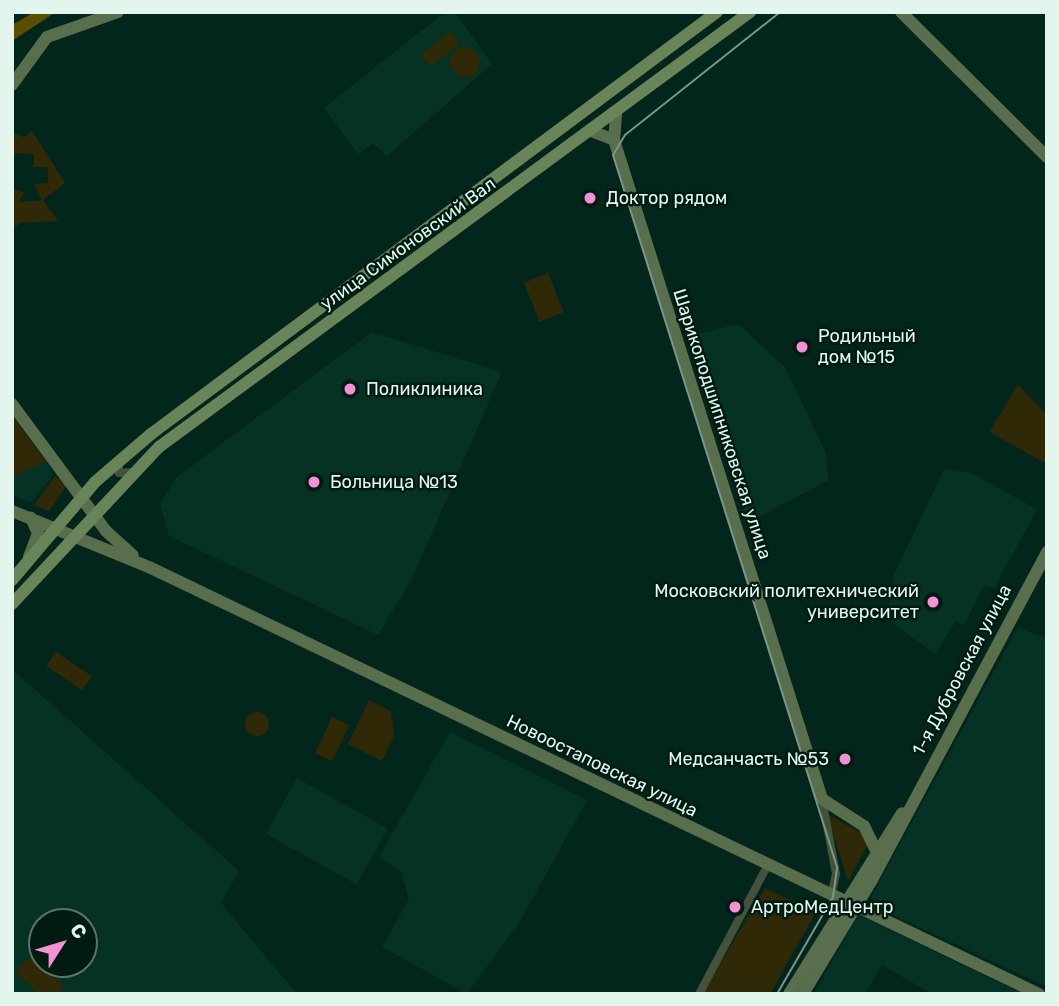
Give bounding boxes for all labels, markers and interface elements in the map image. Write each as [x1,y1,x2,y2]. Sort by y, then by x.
street label: улица Симоновский Вал [316,173,500,315]
place label: Доктор рядом [606,187,727,209]
marker: Доктор рядом [580,188,600,208]
street label: Шарикоподшипниковская улица [668,286,776,562]
place label: Родильный дом №15 [818,326,916,368]
marker: Родильный дом №15 [792,337,812,357]
place label: Поликлиника [366,378,483,400]
marker: Поликлиника [340,379,360,399]
place label: Больница №13 [330,471,458,493]
marker: Больница №13 [304,472,324,492]
place label: Московский политехнический университет [654,581,919,624]
street label: 1-я Дубровская улица [908,581,1016,759]
marker: Московский политехнический университет [925,594,941,610]
street label: Новоостаповская улица [503,710,701,822]
place label: Медсанчасть №53 [668,748,829,770]
marker: Медсанчасть №53 [835,749,855,769]
place label: АртроМедЦентр [751,896,893,918]
marker: АртроМедЦентр [725,897,745,917]
north arrow [28,908,98,978]
text: С [65,919,92,944]

